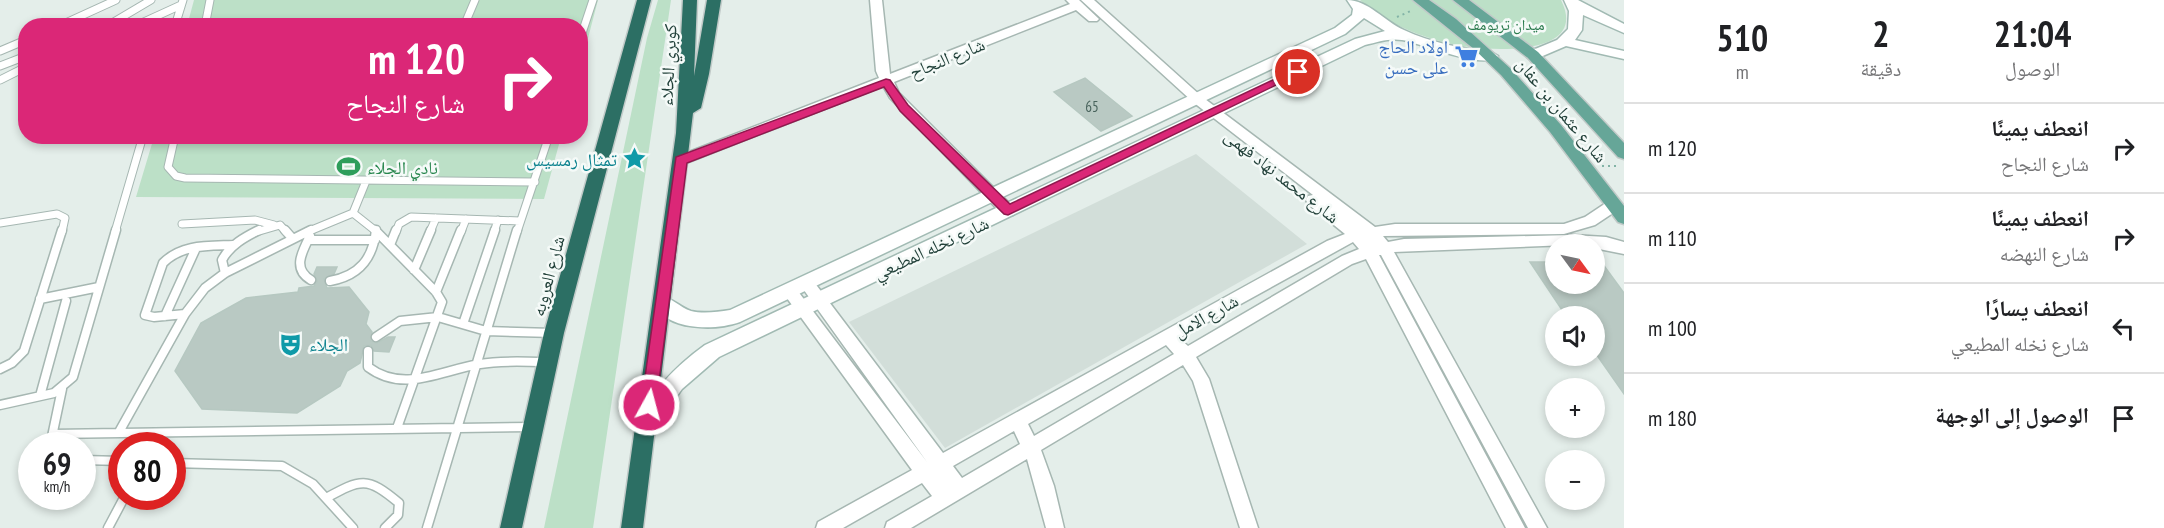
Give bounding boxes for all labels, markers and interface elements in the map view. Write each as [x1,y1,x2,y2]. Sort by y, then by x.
text: 2 [1872,10,1889,57]
text: 21:04 [1994,10,2072,57]
text: 510 [1716,14,1768,61]
park label: ميدان تريومف [1467,15,1545,35]
street label: كوبري الجلاء [654,23,685,107]
text: 120 m [368,31,465,86]
street label: شارع النجاح [906,32,988,84]
place label: اولاد الحاج على حسن [1379,35,1448,79]
icon: right [486,42,564,120]
supermarket icon: اولاد الحاج على حسن [1453,43,1479,69]
pin [1272,46,1323,97]
street label: شارع عثمان بن عفان [1511,53,1613,167]
icon: arrive [1281,55,1314,88]
text: دقيقة [1861,56,1901,82]
text: الوصول [2005,56,2060,82]
text: m [1736,59,1749,85]
text: شارع النجاح [346,86,465,120]
house number: 65 [1085,97,1099,116]
text: انعطف يمينًا [1991,114,2089,142]
street label: شارع محمد نهاد فهمى [1220,124,1344,228]
icon: right [2107,132,2140,165]
text: 120 m [1648,134,1697,162]
place icon: تمثال رمسيس [622,146,648,172]
place label: تمثال رمسيس [526,148,617,171]
text: شارع النجاح [2001,151,2089,177]
sports icon: نادي الجلاء [336,154,362,180]
place label: نادي الجلاء [367,156,438,182]
text: انعطف يمينًا [1991,204,2089,232]
street label: شارع نخله المطيعي [870,211,994,288]
icon: right [2107,222,2140,255]
text: 110 m [1648,224,1697,252]
street label: شارع العروبه [526,233,570,319]
north arrow [1545,234,1605,294]
map controls [1545,234,1605,510]
text: شارع النهضه [2000,241,2089,267]
street label: شارع الامل [1170,289,1242,343]
text: انعطف يسارًا [1985,294,2089,322]
button: sound [1545,306,1605,366]
icon: left [2107,312,2140,345]
text: 100 m [1648,314,1697,342]
theatre icon: الجلاء [278,331,304,357]
text: شارع نخله المطيعي [1951,331,2089,357]
place label: الجلاء [309,333,348,356]
position arrow [617,373,681,437]
button: + [1545,378,1605,438]
text: الوصول إلى الوجهة [1935,401,2089,429]
icon: arrive [2107,402,2140,435]
text: 180 m [1648,404,1697,432]
speed limit sign: 80 [108,432,186,510]
text: 69 [43,444,71,483]
button: − [1545,450,1605,510]
text: km/h [44,477,70,496]

